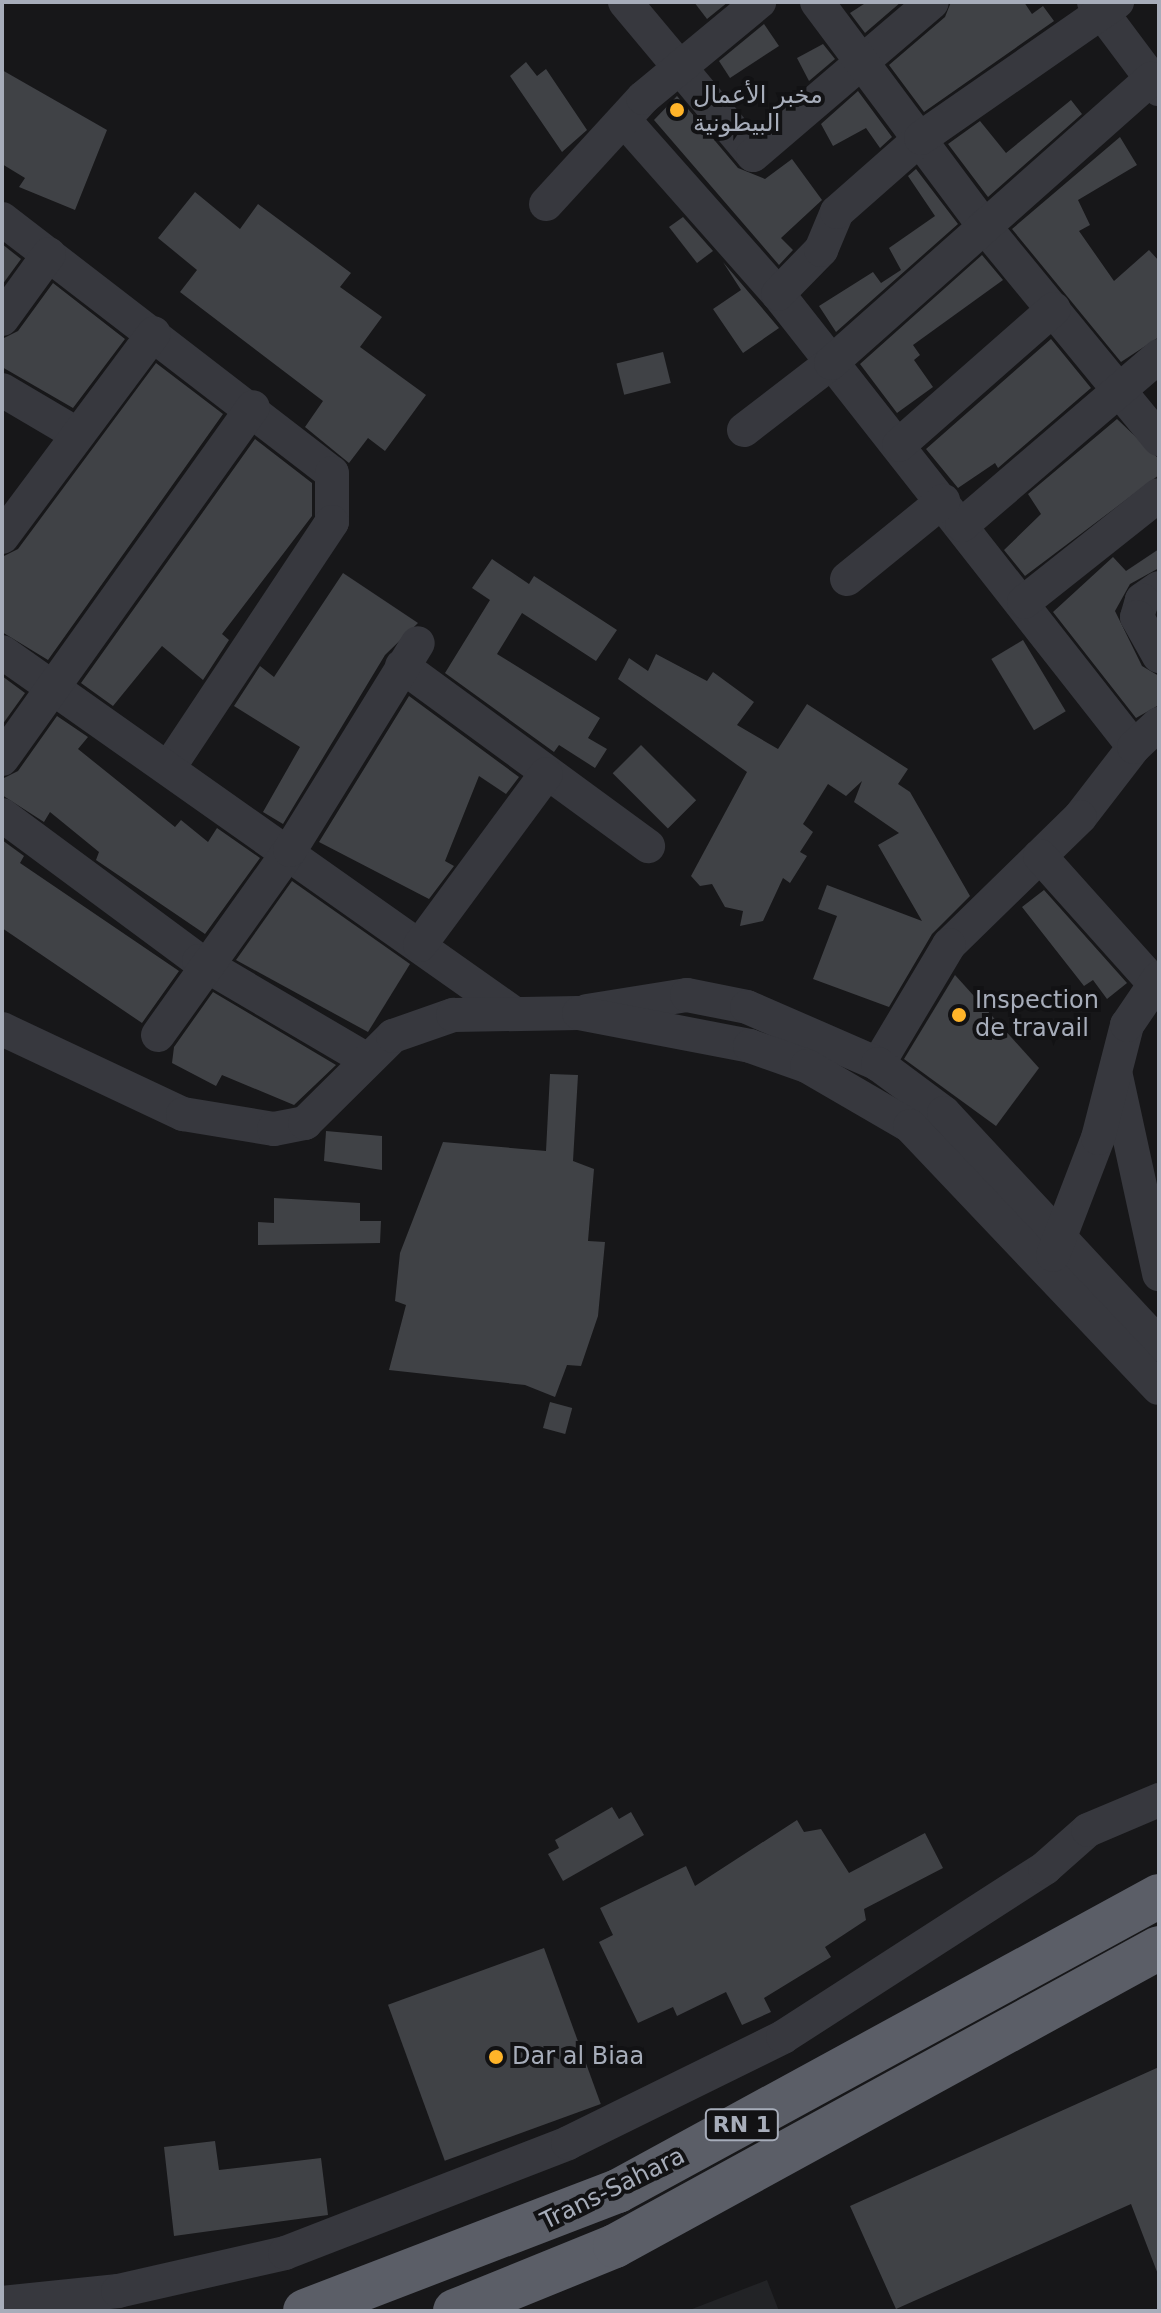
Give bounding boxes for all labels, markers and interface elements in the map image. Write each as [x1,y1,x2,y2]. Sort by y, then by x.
place label: مخبر الأعمال البيطونية [693,82,823,138]
marker: مخبر الأعمال البيطونية [668,101,686,119]
place label: Inspection de travail [975,987,1099,1043]
marker: Inspection de travail [950,1006,968,1024]
place label: Dar al Biaa [512,2043,644,2071]
marker: Dar al Biaa [487,2048,505,2066]
road number: RN 1 [704,2107,780,2143]
street label: Trans-Sahara [536,2142,690,2236]

